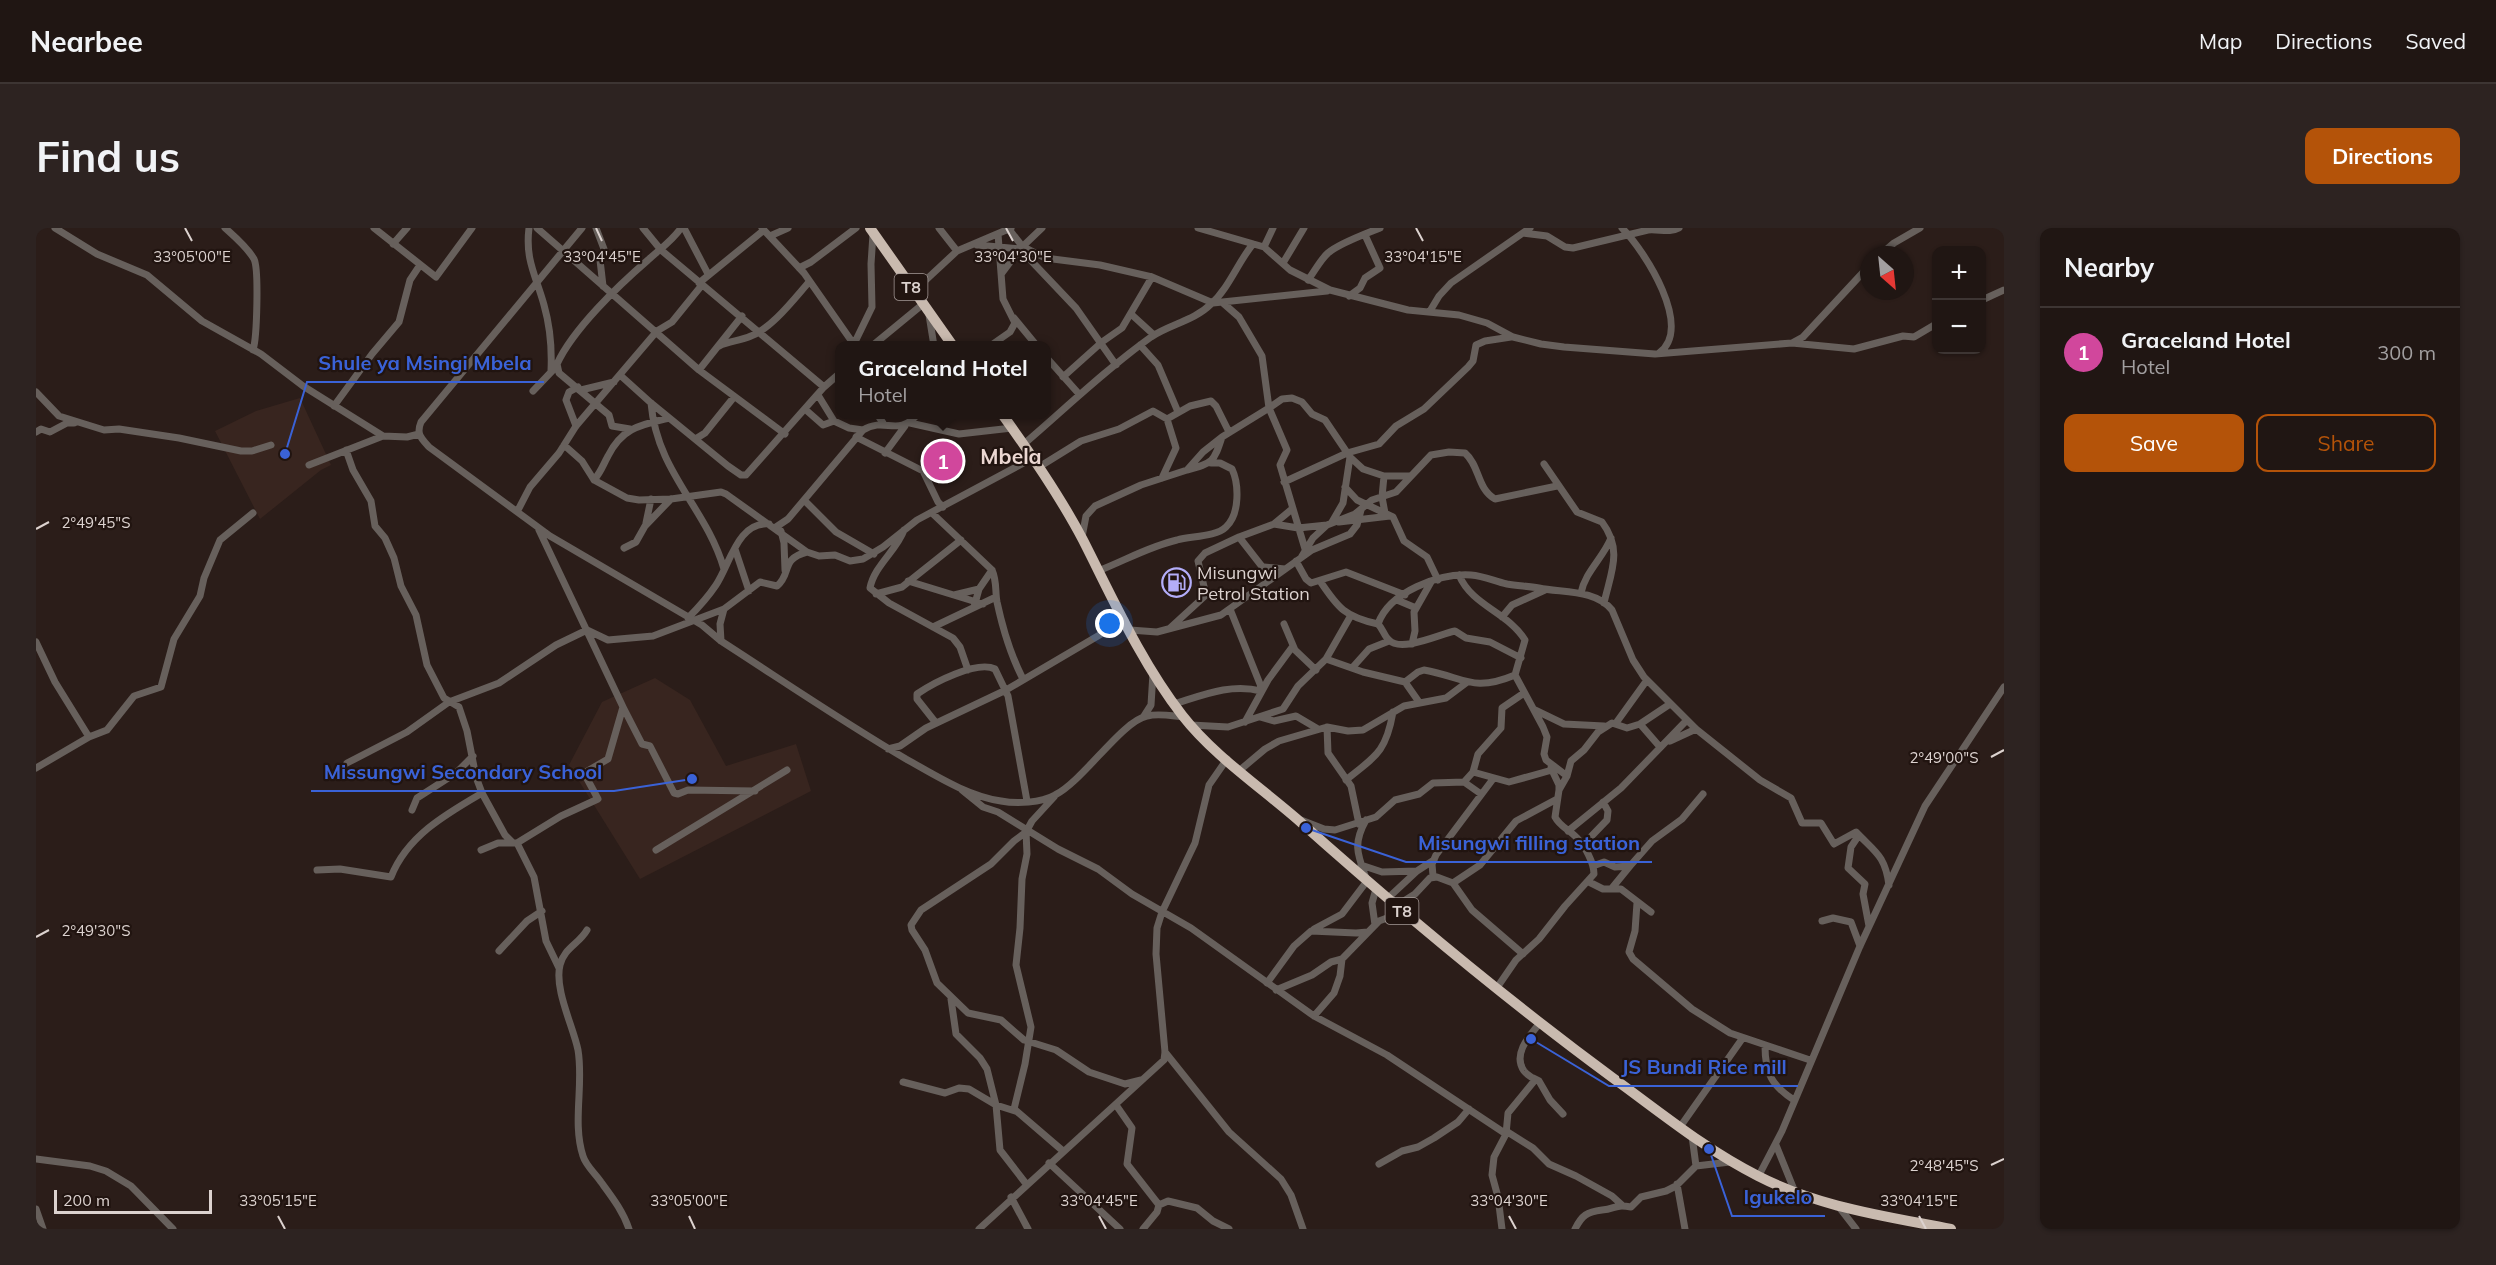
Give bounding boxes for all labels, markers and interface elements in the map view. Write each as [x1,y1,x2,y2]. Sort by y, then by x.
text: Nearbee [30,24,143,59]
text: Map [2199,28,2242,54]
text: Directions [2275,28,2372,54]
text: Saved [2405,28,2466,54]
button: Directions [2305,128,2460,184]
text: Find us [36,130,180,183]
north arrow [1860,246,1914,300]
map controls [1932,246,1986,354]
button: + [1932,246,1986,300]
text: 33°05'00"E [153,247,231,266]
text: 33°04'45"E [563,247,641,266]
text: 33°04'30"E [974,247,1052,266]
text: 33°04'15"E [1384,247,1462,266]
text: Nearby [2064,251,2154,284]
road number: T8 [894,274,928,300]
button: − [1932,300,1986,354]
text: Graceland Hotel [2121,326,2291,354]
text: 1 [2078,340,2090,365]
text: 300 m [2377,340,2436,365]
popup [835,341,1051,419]
callout: Shule ya Msingi Mbela [307,344,544,382]
text: Shule ya Msingi Mbela [318,350,532,375]
text: Graceland Hotel [858,354,1028,382]
text: Hotel [2121,354,2170,379]
text: Hotel [858,382,907,407]
button: Save [2064,414,2244,472]
button: Share [2256,414,2436,472]
pin: 1 [924,438,962,484]
district label: Mbela [980,443,1042,469]
text: 2°49'45"S [61,513,131,532]
place label: Misungwi Petrol Station [1197,561,1310,605]
fuel station icon: Misungwi Petrol Station [1160,567,1192,599]
your location [1095,609,1124,638]
text: 2°49'00"S [1909,748,1979,767]
callout: Missungwi Secondary School [311,753,614,791]
text: Missungwi Secondary School [324,759,602,784]
callout: Misungwi filling station [1406,824,1652,862]
text: Misungwi filling station [1418,830,1640,855]
road number: T8 [1386,898,1418,924]
text: 2°49'30"S [61,921,131,940]
callout: JS Bundi Rice mill [1609,1048,1798,1086]
text: JS Bundi Rice mill [1621,1054,1787,1079]
text: 2°48'45"S [1909,1156,1979,1175]
callout: Igukelo [1732,1178,1825,1216]
text: Igukelo [1744,1184,1813,1209]
scale bar [54,1187,212,1214]
text: 200 m [63,1190,110,1210]
text: 33°05'15"E [239,1191,317,1210]
text: 33°05'00"E [650,1191,728,1210]
text: 33°04'45"E [1060,1191,1138,1210]
text: 33°04'30"E [1470,1191,1548,1210]
text: 33°04'15"E [1880,1191,1958,1210]

